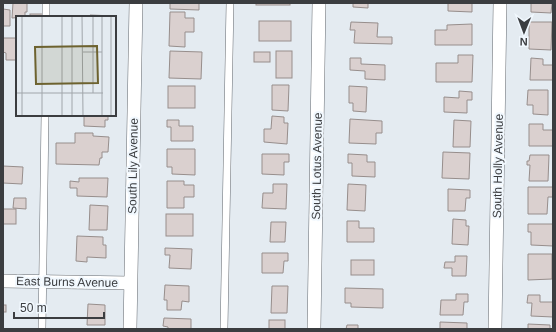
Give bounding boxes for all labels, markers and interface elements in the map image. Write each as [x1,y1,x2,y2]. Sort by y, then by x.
north arrow [504,12,544,52]
inset map [16,16,116,116]
text: N [520,36,528,48]
street label: South Lotus Avenue [309,112,325,220]
street label: South Holly Avenue [490,113,506,218]
street label: South Lily Avenue [125,118,141,214]
street label: East Burns Avenue [16,274,118,290]
scale bar [14,294,104,320]
text: 50 m [20,301,47,315]

